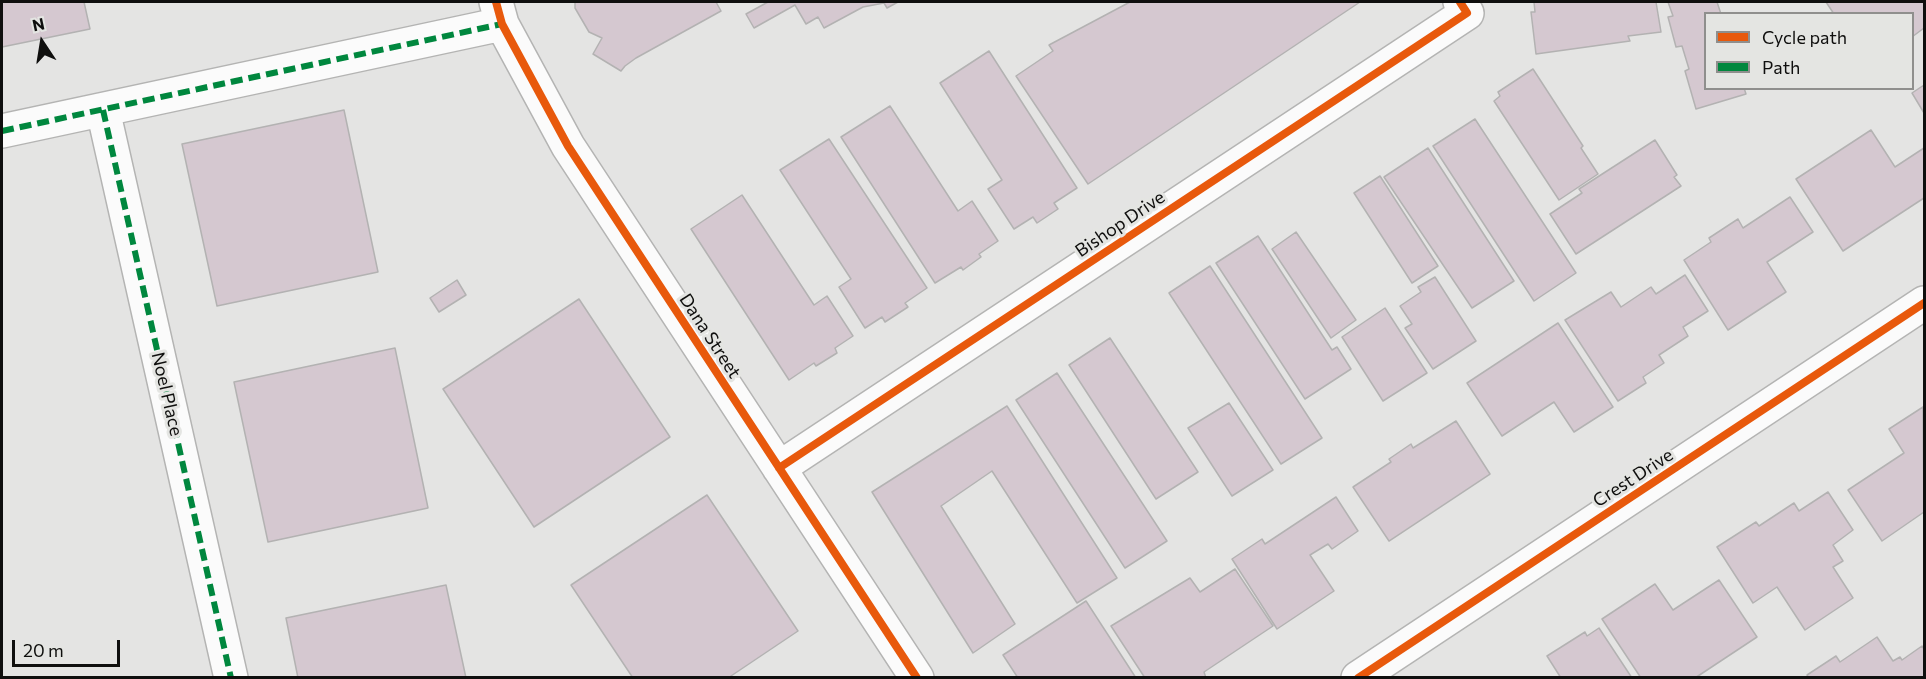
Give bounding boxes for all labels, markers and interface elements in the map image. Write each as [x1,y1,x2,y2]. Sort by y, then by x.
north arrow [12,12,72,72]
legend [1704,12,1914,90]
text: N [30,13,46,34]
text: Cycle path [1762,26,1847,48]
text: Path [1762,56,1800,78]
street label: Bishop Drive [1071,186,1169,262]
street label: Dana Street [675,290,745,382]
street label: Noel Place [147,350,187,438]
street label: Crest Drive [1589,444,1677,512]
scale bar [15,628,123,666]
text: 20 m [23,639,64,661]

